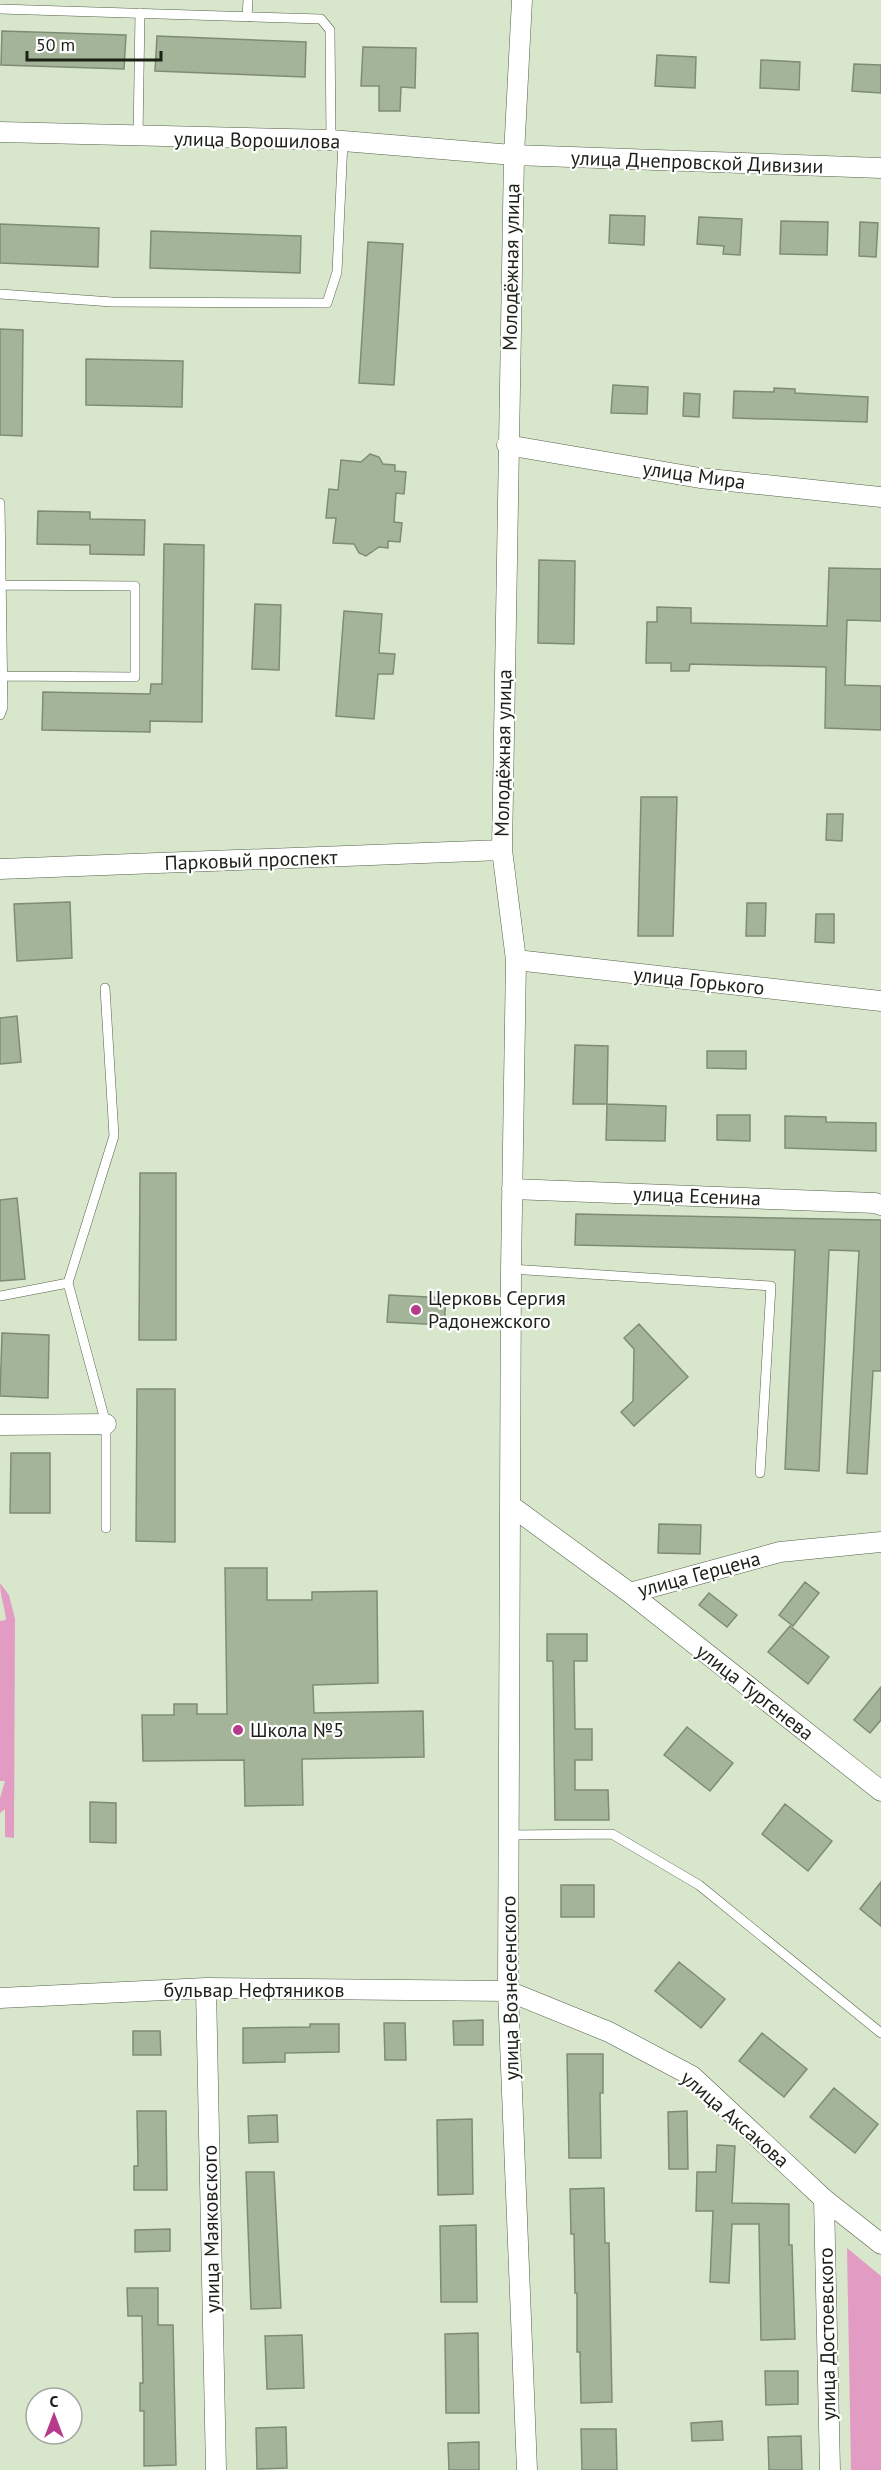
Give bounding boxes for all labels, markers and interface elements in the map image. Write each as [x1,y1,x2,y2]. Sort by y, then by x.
scale bar [27,24,160,62]
text: 50 m [36,33,75,56]
street label: улица Ворошилова [174,126,340,154]
street label: улица Днепровской Дивизии [570,145,824,179]
street label: Молодёжная улица [497,183,525,351]
street label: улица Мира [641,455,747,495]
street label: Молодёжная улица [489,669,517,837]
street label: Парковый проспект [164,844,338,876]
street label: улица Горького [632,961,766,1001]
street label: улица Есенина [633,1181,761,1211]
place label: Церковь Сергия Радонежского [428,1285,566,1334]
marker: Церковь Сергия Радонежского [409,1303,423,1317]
street label: улица Герцена [635,1545,763,1603]
street label: улица Тургенева [691,1638,819,1746]
place label: Школа №5 [250,1717,344,1743]
marker: Школа №5 [231,1723,245,1737]
street label: улица Вознесенского [495,1895,525,2081]
street label: бульвар Нефтяников [164,1977,344,2003]
street label: улица Аксакова [675,2065,795,2173]
street label: улица Маяковского [197,2145,225,2313]
street label: улица Достоевского [812,2247,842,2421]
north arrow [24,2386,84,2446]
text: С [50,2391,59,2411]

